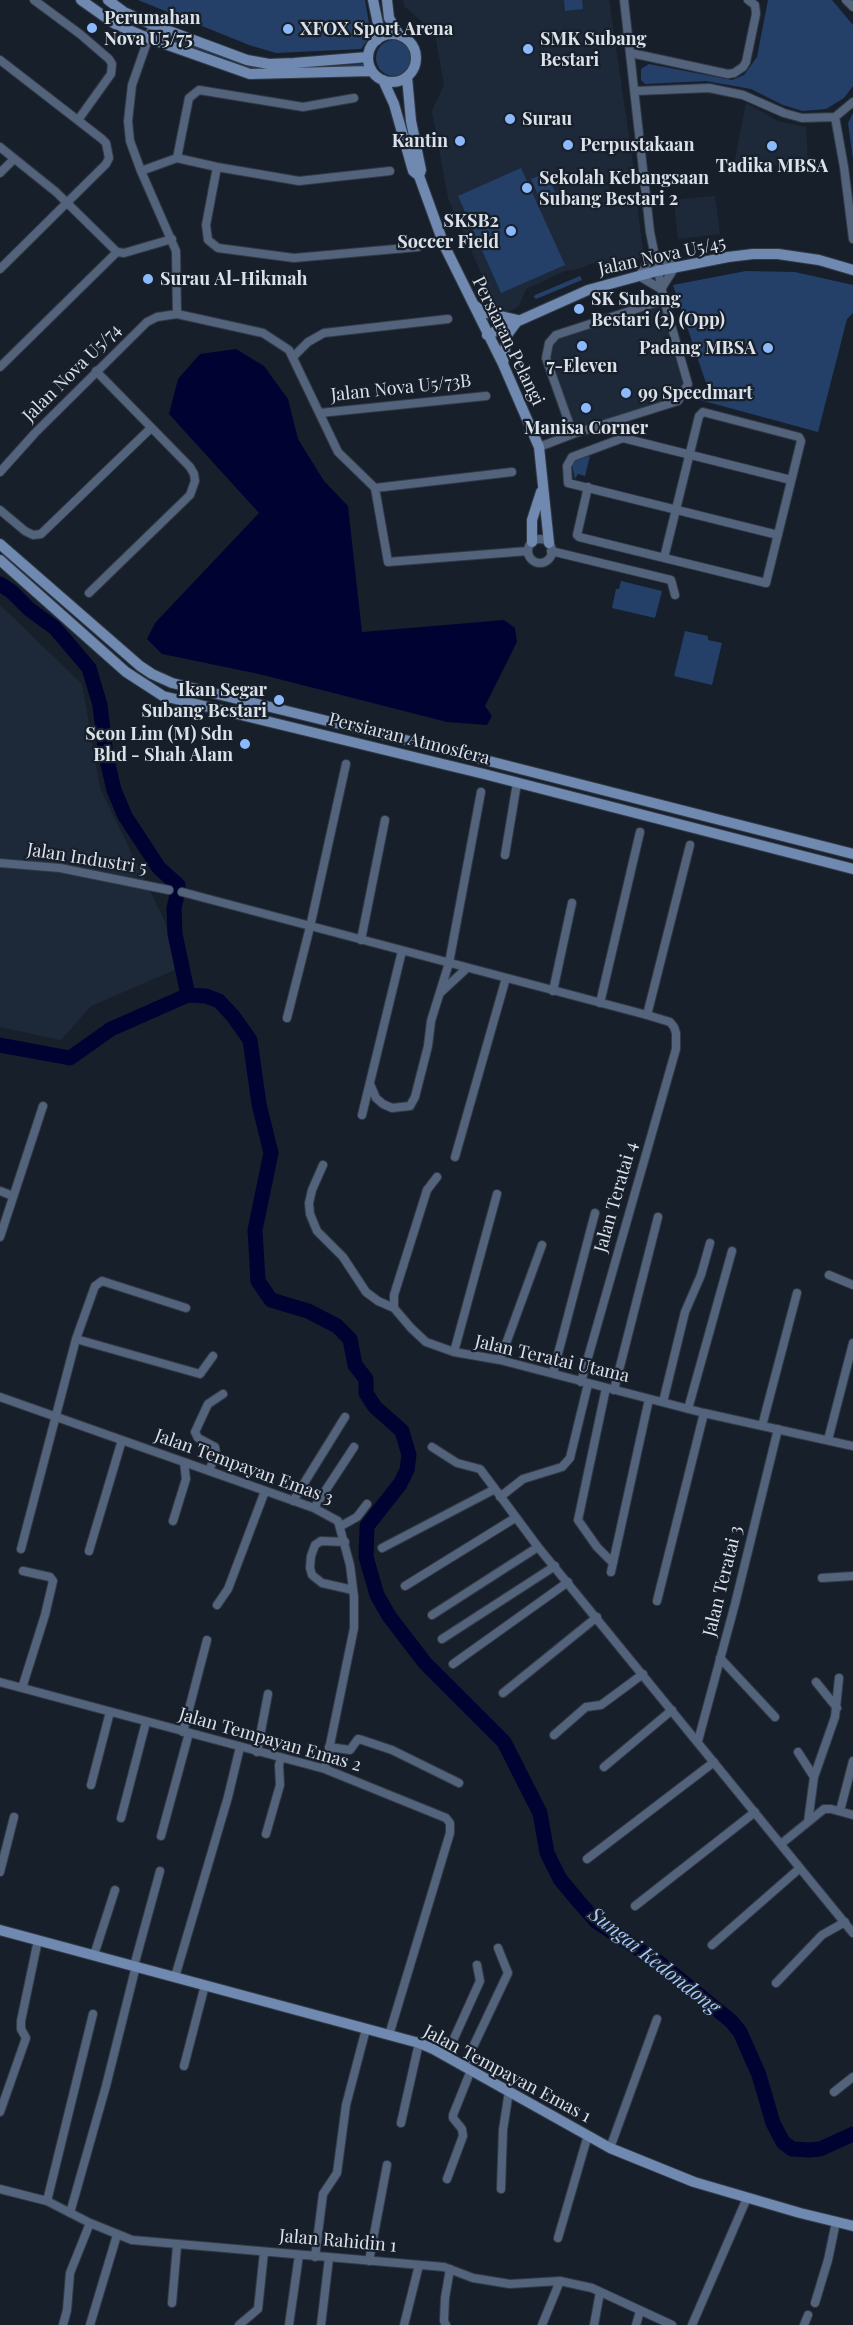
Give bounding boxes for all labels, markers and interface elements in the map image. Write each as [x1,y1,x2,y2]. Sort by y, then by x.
place label: Perumahan Nova U5/75 [104,7,200,50]
place label: XFOX Sport Arena [300,18,453,40]
marker: Perumahan Nova U5/75 [85,21,99,35]
marker: XFOX Sport Arena [281,22,295,36]
place label: SMK Subang Bestari [540,28,646,70]
marker: SMK Subang Bestari [521,42,535,56]
place label: Surau [522,108,572,130]
marker: Surau [503,112,517,126]
place label: Kantin [392,130,448,152]
marker: Kantin [453,134,467,148]
place label: Perpustakaan [580,134,694,156]
marker: Perpustakaan [561,138,575,152]
marker: Tadika MBSA [765,139,779,153]
place label: Tadika MBSA [716,155,828,177]
place label: Sekolah Kebangsaan Subang Bestari 2 [539,167,709,210]
marker: Sekolah Kebangsaan Subang Bestari 2 [520,181,534,195]
place label: SKSB2 Soccer Field [397,210,499,252]
marker: SKSB2 Soccer Field [504,224,518,238]
street label: Jalan Nova U5/45 [596,232,728,280]
place label: Surau Al-Hikmah [160,268,308,290]
marker: Surau Al-Hikmah [141,272,155,286]
street label: Persiaran Pelangi [467,273,549,409]
place label: SK Subang Bestari (2) (Opp) [591,288,725,330]
marker: SK Subang Bestari (2) (Opp) [572,302,586,316]
street label: Jalan Nova U5/74 [18,319,126,427]
place label: Padang MBSA [639,337,756,359]
marker: 7-Eleven [575,339,589,353]
marker: Padang MBSA [761,341,775,355]
place label: 7-Eleven [546,355,618,377]
street label: Jalan Nova U5/73B [330,370,472,406]
place label: 99 Speedmart [638,382,753,404]
marker: 99 Speedmart [619,386,633,400]
marker: Manisa Corner [579,401,593,415]
place label: Manisa Corner [524,417,648,439]
place label: Ikan Segar Subang Bestari [141,679,267,722]
marker: Ikan Segar Subang Bestari [272,693,286,707]
street label: Persiaran Atmosfera [326,709,492,769]
place label: Seon Lim (M) Sdn Bhd - Shah Alam [85,723,233,766]
marker: Seon Lim (M) Sdn Bhd - Shah Alam [238,737,252,751]
street label: Jalan Industri 5 [25,839,149,879]
street label: Jalan Teratai 4 [590,1139,642,1255]
street label: Jalan Teratai Utama [473,1331,631,1387]
street label: Jalan Tempayan Emas 3 [152,1425,336,1509]
street label: Jalan Teratai 3 [699,1523,747,1639]
street label: Jalan Tempayan Emas 2 [176,1704,364,1776]
water label: Sungai Kedondong [584,1902,724,2020]
street label: Jalan Tempayan Emas 1 [419,2021,595,2127]
street label: Jalan Rahidin 1 [278,2225,398,2257]

